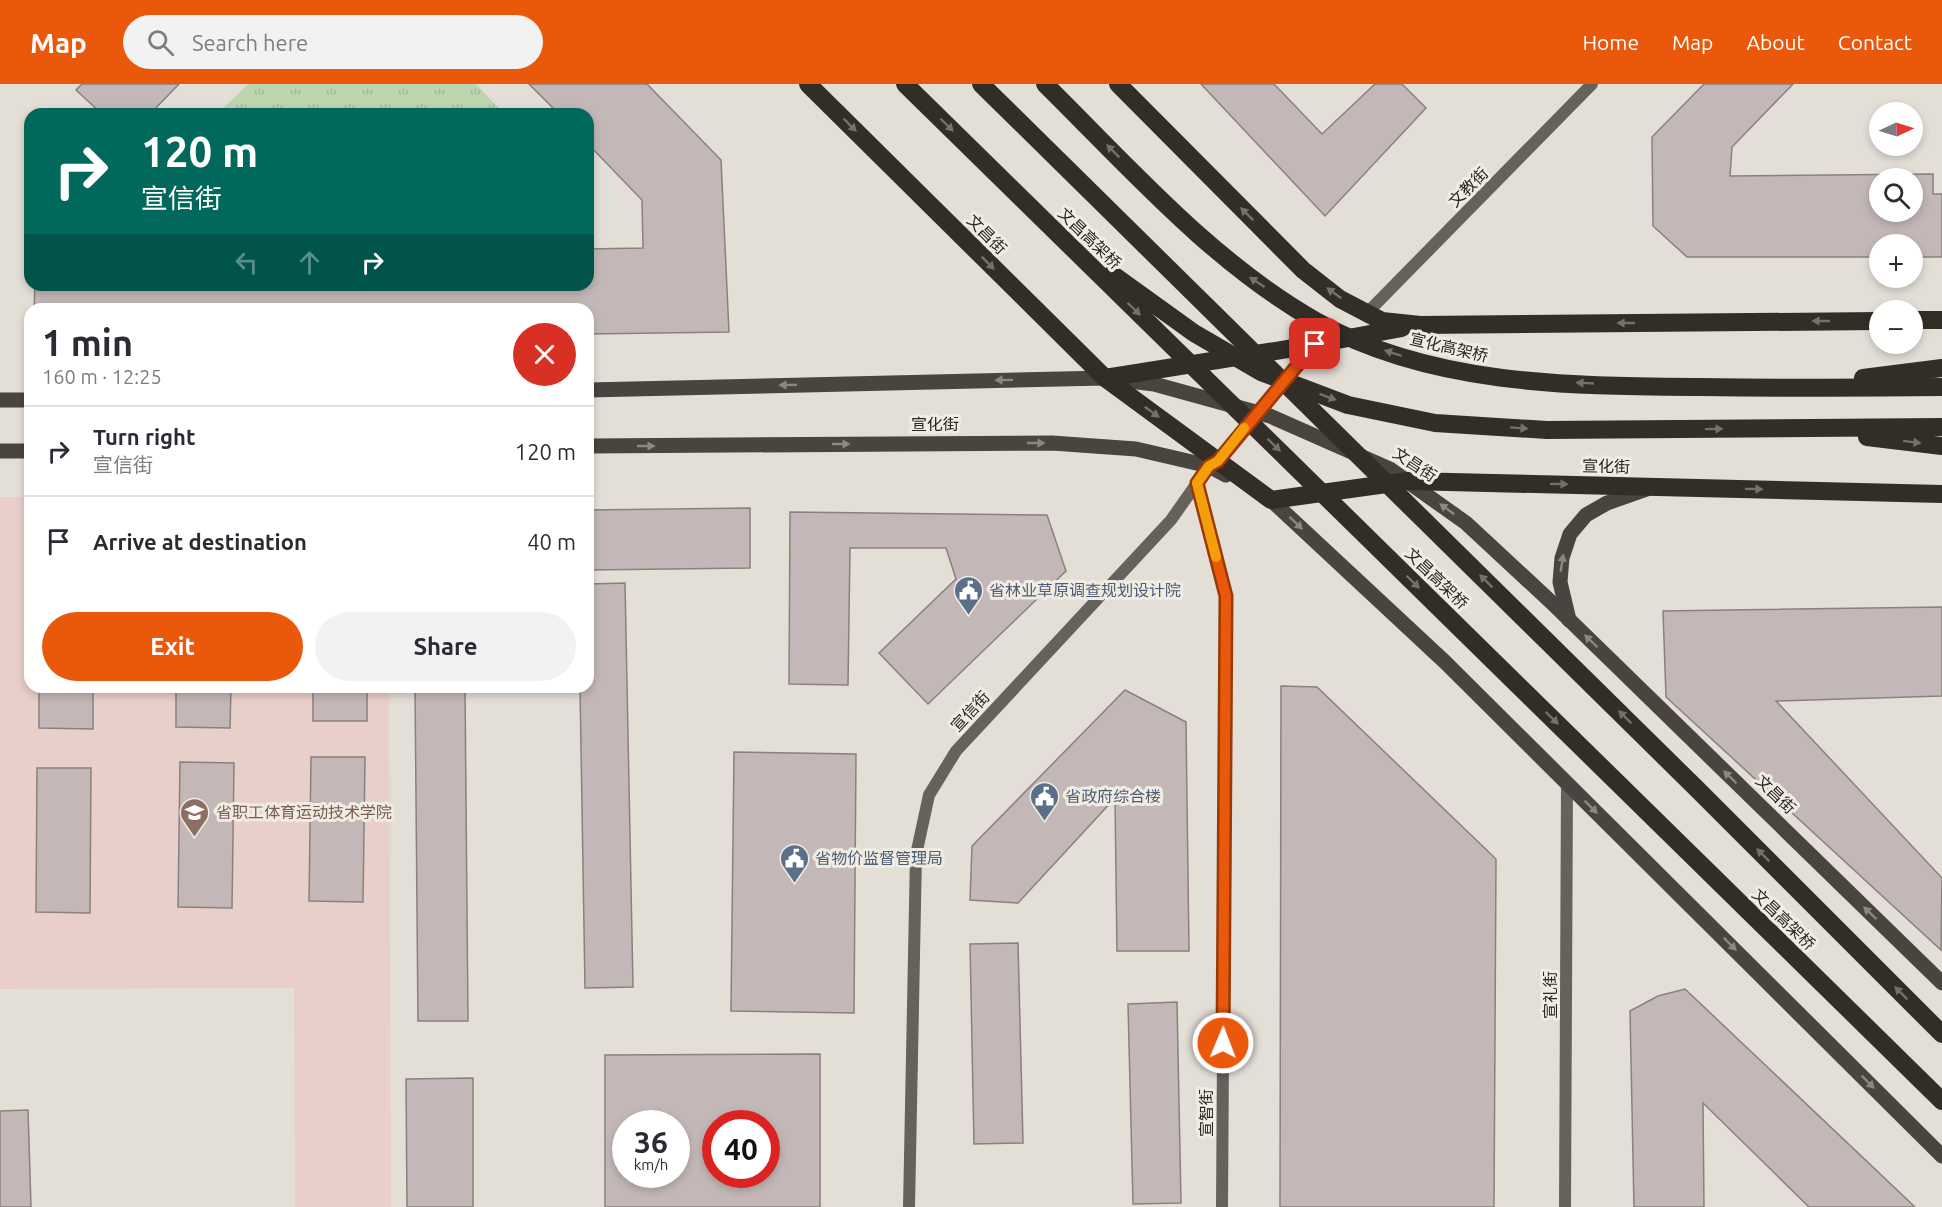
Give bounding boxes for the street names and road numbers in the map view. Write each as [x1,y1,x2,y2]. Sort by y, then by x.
street label: 文教街 [1445,164,1491,210]
street label: 文昌高架桥 [1055,204,1125,272]
street label: 文昌街 [964,211,1010,257]
street label: 宣化高架桥 [1408,329,1490,365]
street label: 宣化街 [911,415,959,433]
street label: 文昌街 [1390,443,1440,485]
street label: 宣化街 [1582,457,1630,475]
street label: 文昌高架桥 [1402,544,1472,612]
street label: 宣信街 [947,687,993,735]
street label: 文昌街 [1752,771,1800,817]
street label: 文昌高架桥 [1749,885,1819,953]
street label: 宣礼街 [1541,971,1559,1019]
street label: 宣智街 [1197,1089,1215,1137]

